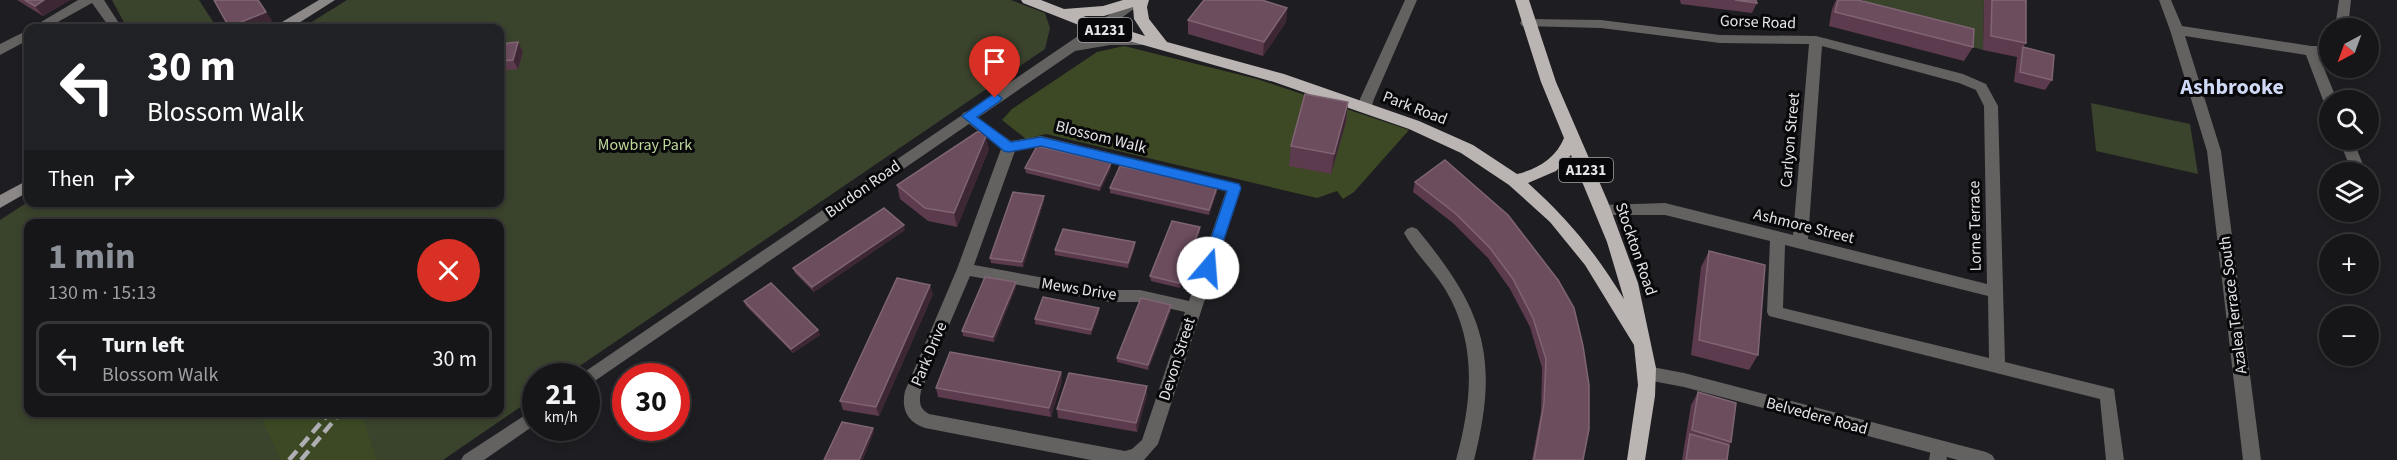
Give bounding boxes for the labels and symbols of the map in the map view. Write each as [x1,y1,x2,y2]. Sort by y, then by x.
street label: Gorse Road [1720,10,1796,34]
road number: A1231 [1078,18,1132,42]
north arrow [2319,18,2379,78]
pin [969,36,1020,98]
district label: Ashbrooke [2179,71,2284,103]
street label: Park Road [1380,86,1450,130]
street label: Carlyon Street [1775,91,1805,188]
street label: Blossom Walk [1053,115,1149,159]
park label: Mowbray Park [598,134,692,156]
street label: Burdon Road [821,155,905,223]
road number: A1231 [1559,158,1613,182]
street label: Lorne Terrace [1963,180,1987,272]
street label: Stockton Road [1610,200,1662,298]
street label: Ashmore Street [1751,203,1857,249]
street label: Azalea Terrace South [2214,235,2252,375]
position arrow [1176,236,1240,300]
street label: Mews Drive [1040,272,1118,306]
street label: Devon Street [1153,314,1201,403]
street label: Park Drive [906,318,952,390]
speed limit sign: 30 [612,363,690,441]
street label: Belvedere Road [1764,392,1870,440]

